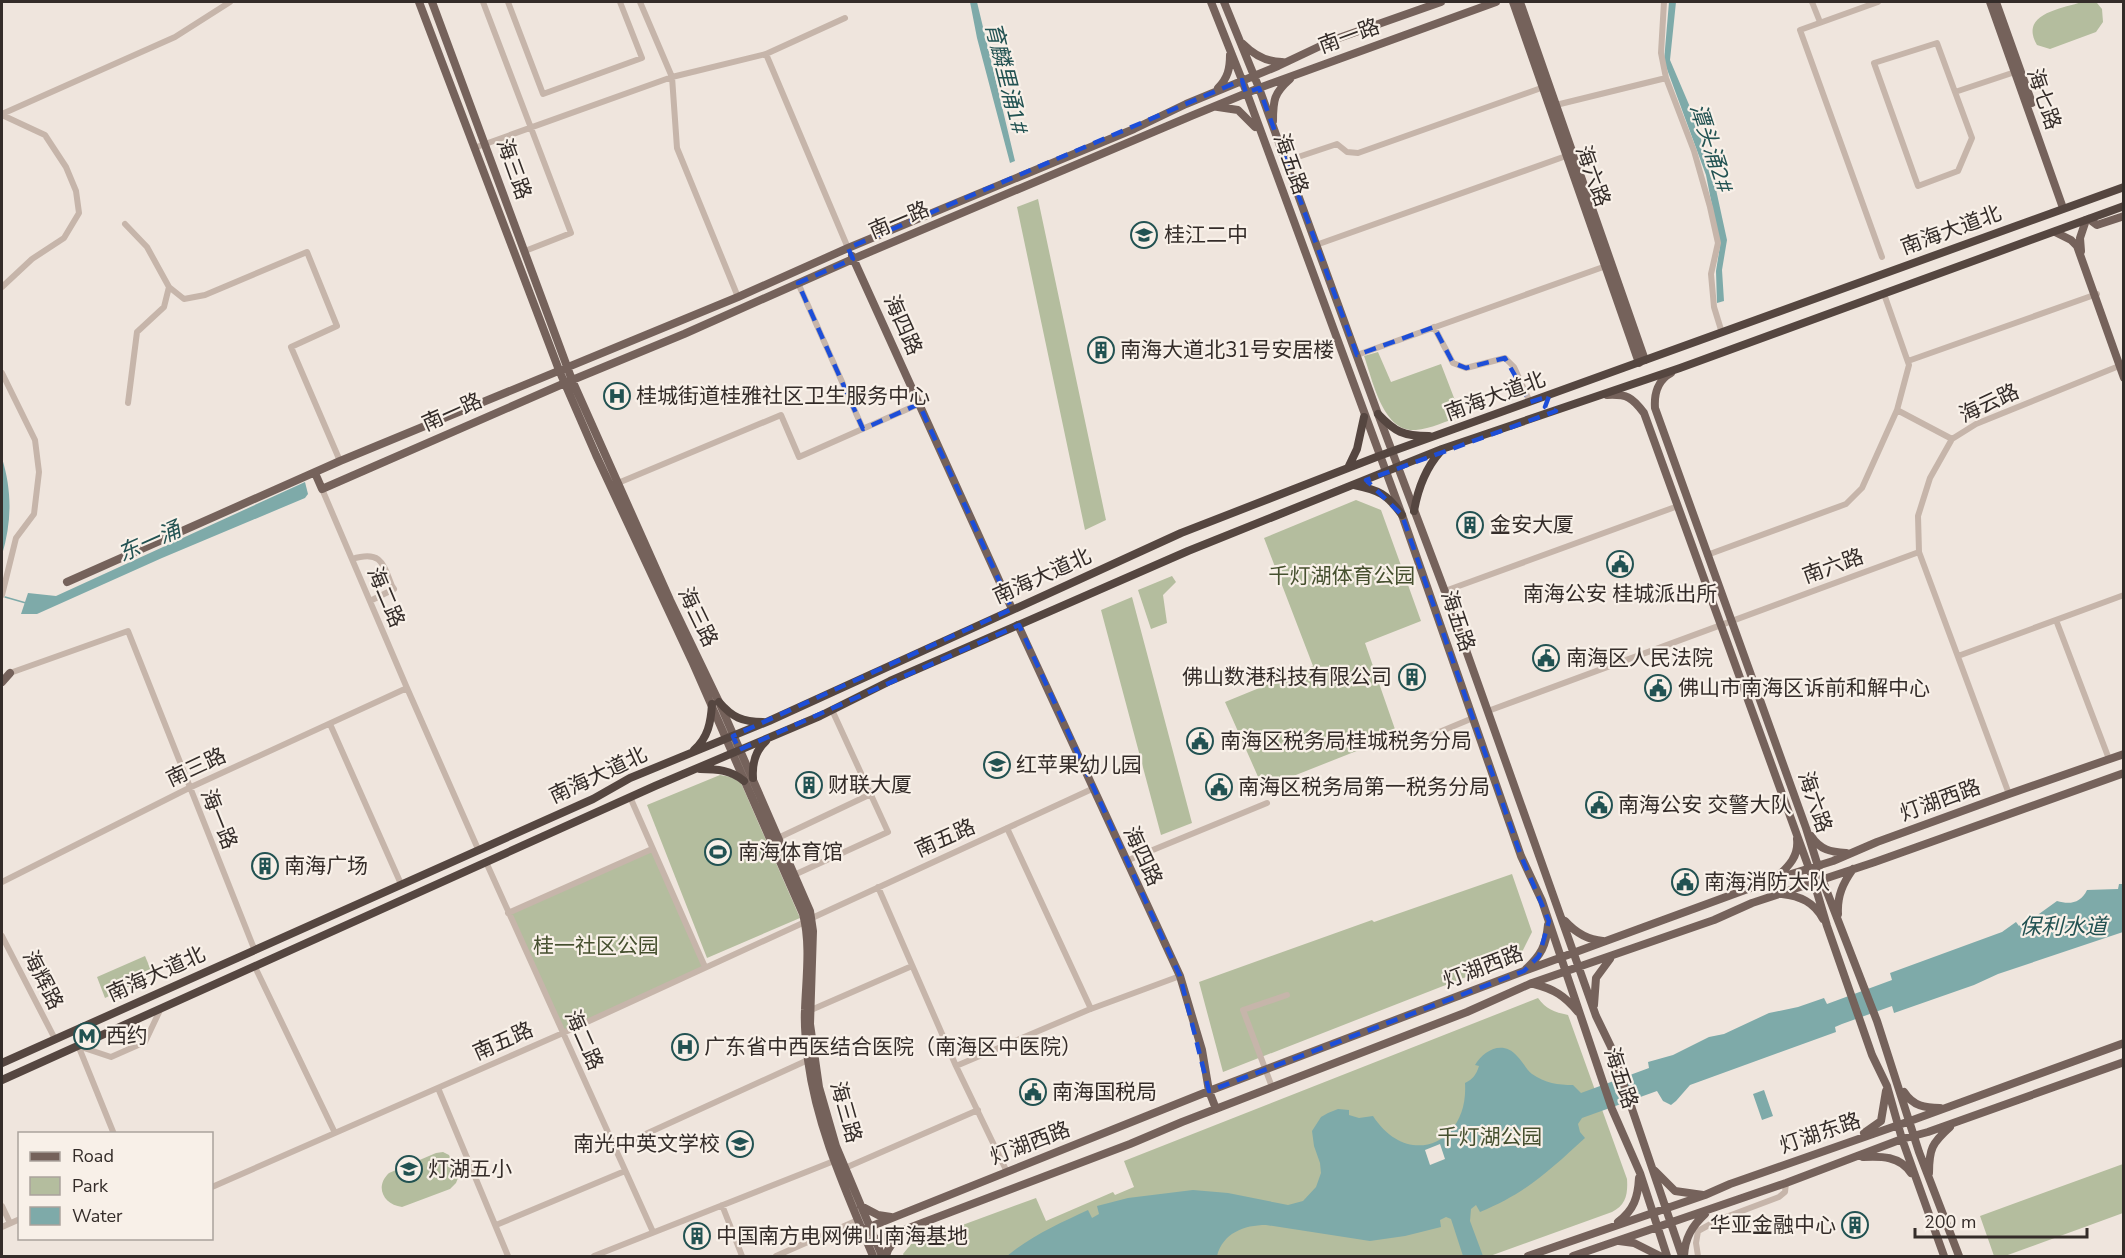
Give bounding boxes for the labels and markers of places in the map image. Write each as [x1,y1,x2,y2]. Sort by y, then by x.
school or university icon: 桂江二中 [1129,220,1159,250]
place label: 桂江二中 [1164,221,1248,249]
building icon: 南海大道北31号安居楼 [1086,335,1116,365]
place label: 南海大道北31号安居楼 [1120,336,1334,364]
hospital icon: 桂城街道桂雅社区卫生服务中心 [602,381,632,411]
place label: 桂城街道桂雅社区卫生服务中心 [636,382,930,410]
building icon: 金安大厦 [1455,510,1485,540]
place label: 金安大厦 [1490,511,1574,539]
public building icon: 南海公安 桂城派出所 [1605,549,1635,579]
place label: 南海公安 桂城派出所 [1523,580,1717,608]
public building icon: 南海区人民法院 [1531,643,1561,673]
place label: 南海区人民法院 [1566,644,1713,672]
building icon: 佛山数港科技有限公司 [1397,662,1427,692]
place label: 佛山数港科技有限公司 [1182,663,1392,691]
public building icon: 佛山市南海区诉前和解中心 [1643,673,1673,703]
place label: 佛山市南海区诉前和解中心 [1678,674,1930,702]
public building icon: 南海区税务局桂城税务分局 [1185,726,1215,756]
place label: 南海区税务局桂城税务分局 [1220,727,1472,755]
school or university icon: 红苹果幼儿园 [982,750,1012,780]
place label: 红苹果幼儿园 [1016,751,1142,779]
building icon: 财联大厦 [794,770,824,800]
place label: 财联大厦 [828,771,912,799]
public building icon: 南海区税务局第一税务分局 [1204,772,1234,802]
place label: 南海区税务局第一税务分局 [1238,773,1490,801]
public building icon: 南海公安 交警大队 [1584,790,1614,820]
place label: 南海公安 交警大队 [1618,791,1791,819]
sports icon: 南海体育馆 [703,837,733,867]
place label: 南海体育馆 [738,838,843,866]
building icon: 南海广场 [250,851,280,881]
place label: 南海广场 [284,852,368,880]
public building icon: 南海消防大队 [1670,867,1700,897]
place label: 南海消防大队 [1704,868,1830,896]
metro station icon: 西约 [72,1021,102,1051]
place label: 西约 [106,1022,148,1050]
hospital icon: 广东省中西医结合医院（南海区中医院） [670,1032,700,1062]
place label: 广东省中西医结合医院（南海区中医院） [704,1033,1082,1061]
public building icon: 南海国税局 [1018,1077,1048,1107]
place label: 南海国税局 [1052,1078,1157,1106]
school or university icon: 南光中英文学校 [725,1129,755,1159]
place label: 南光中英文学校 [573,1130,720,1158]
school or university icon: 灯湖五小 [394,1154,424,1184]
place label: 灯湖五小 [428,1155,512,1183]
building icon: 华亚金融中心 [1840,1210,1870,1240]
place label: 华亚金融中心 [1710,1211,1836,1239]
building icon: 中国南方电网佛山南海基地 [682,1221,712,1251]
place label: 中国南方电网佛山南海基地 [716,1222,968,1250]

